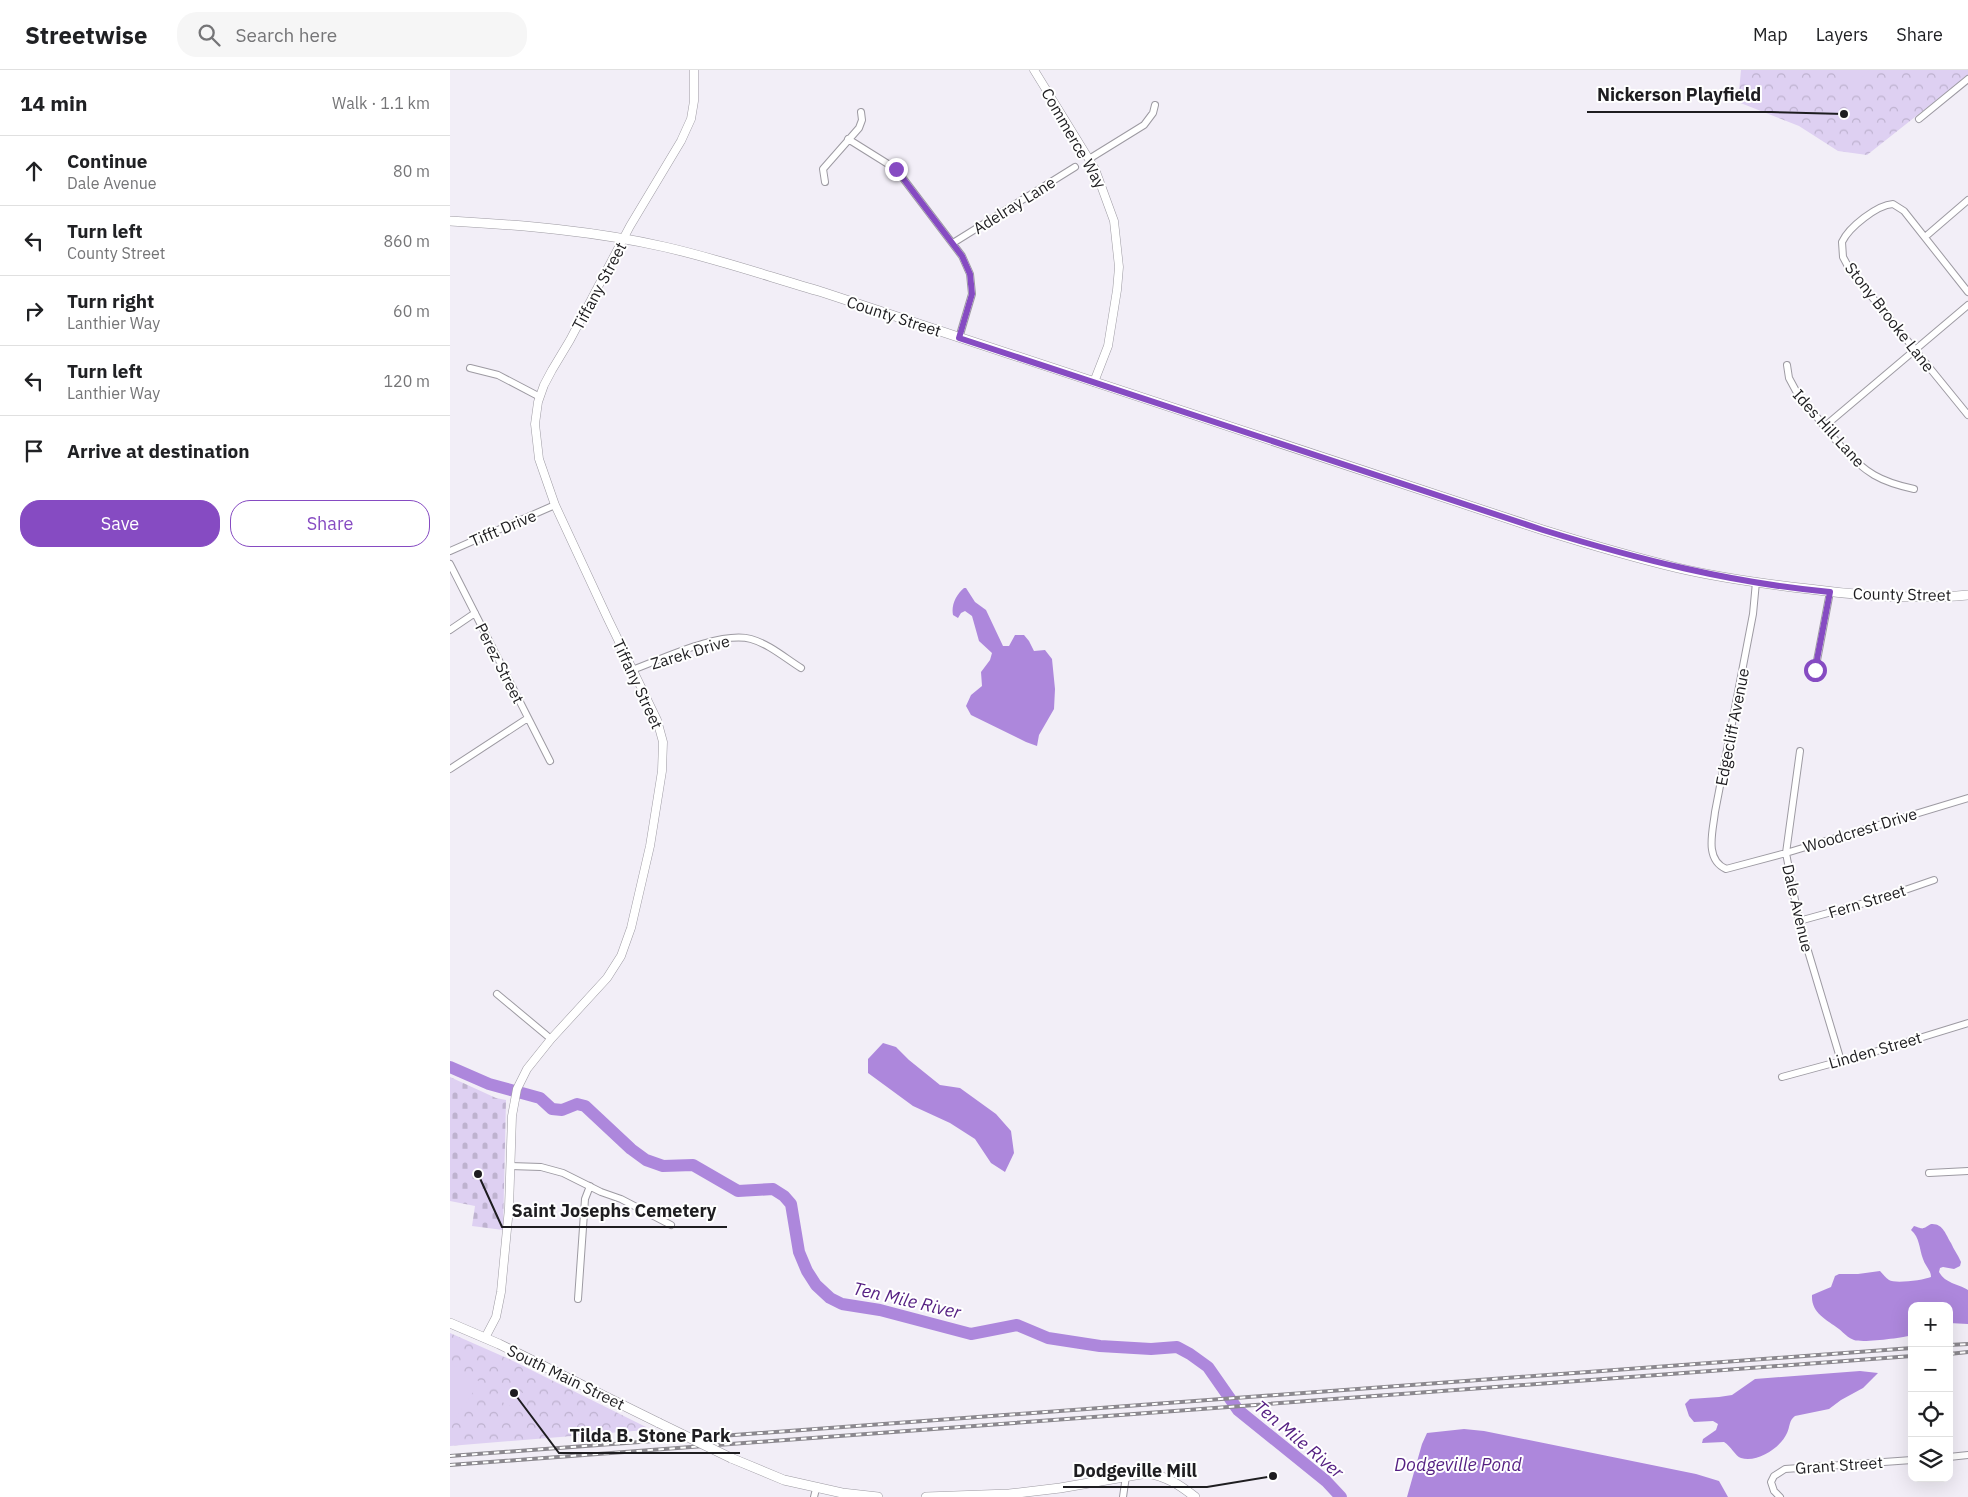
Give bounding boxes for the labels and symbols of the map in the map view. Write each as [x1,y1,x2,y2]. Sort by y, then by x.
callout: Nickerson Playfield [1587,79,1771,112]
text: Nickerson Playfield [1597,83,1761,106]
street label: Commerce Way [1037,84,1111,192]
route end [885,158,908,181]
street label: Adelray Lane [969,172,1059,238]
street label: Tiffany Street [567,239,631,333]
street label: Stony Brooke Lane [1841,258,1939,376]
street label: County Street [844,291,944,341]
street label: Ides Hill Lane [1789,385,1869,471]
street label: Tifft Drive [467,505,539,551]
street label: County Street [1853,583,1951,605]
street label: Perez Street [471,619,529,707]
street label: Zarek Drive [648,630,732,674]
street label: Tiffany Street [609,636,667,732]
route start [1804,659,1827,682]
street label: Edgecliff Avenue [1711,666,1753,788]
street label: Woodcrest Drive [1801,803,1920,857]
street label: Dale Avenue [1778,862,1818,954]
street label: Fern Street [1826,880,1908,922]
street label: Linden Street [1826,1027,1924,1073]
callout: Saint Josephs Cemetery [502,1194,727,1227]
text: Saint Josephs Cemetery [512,1199,717,1222]
water label: Ten Mile River [851,1276,964,1324]
street label: South Main Street [504,1340,628,1414]
water label: Ten Mile River [1250,1395,1349,1483]
callout: Tilda B. Stone Park [559,1420,740,1453]
text: Tilda B. Stone Park [570,1424,731,1447]
street label: Grant Street [1794,1452,1884,1478]
water label: Dodgeville Pond [1394,1453,1522,1476]
callout: Dodgeville Mill [1063,1454,1207,1487]
text: Dodgeville Mill [1073,1459,1198,1482]

